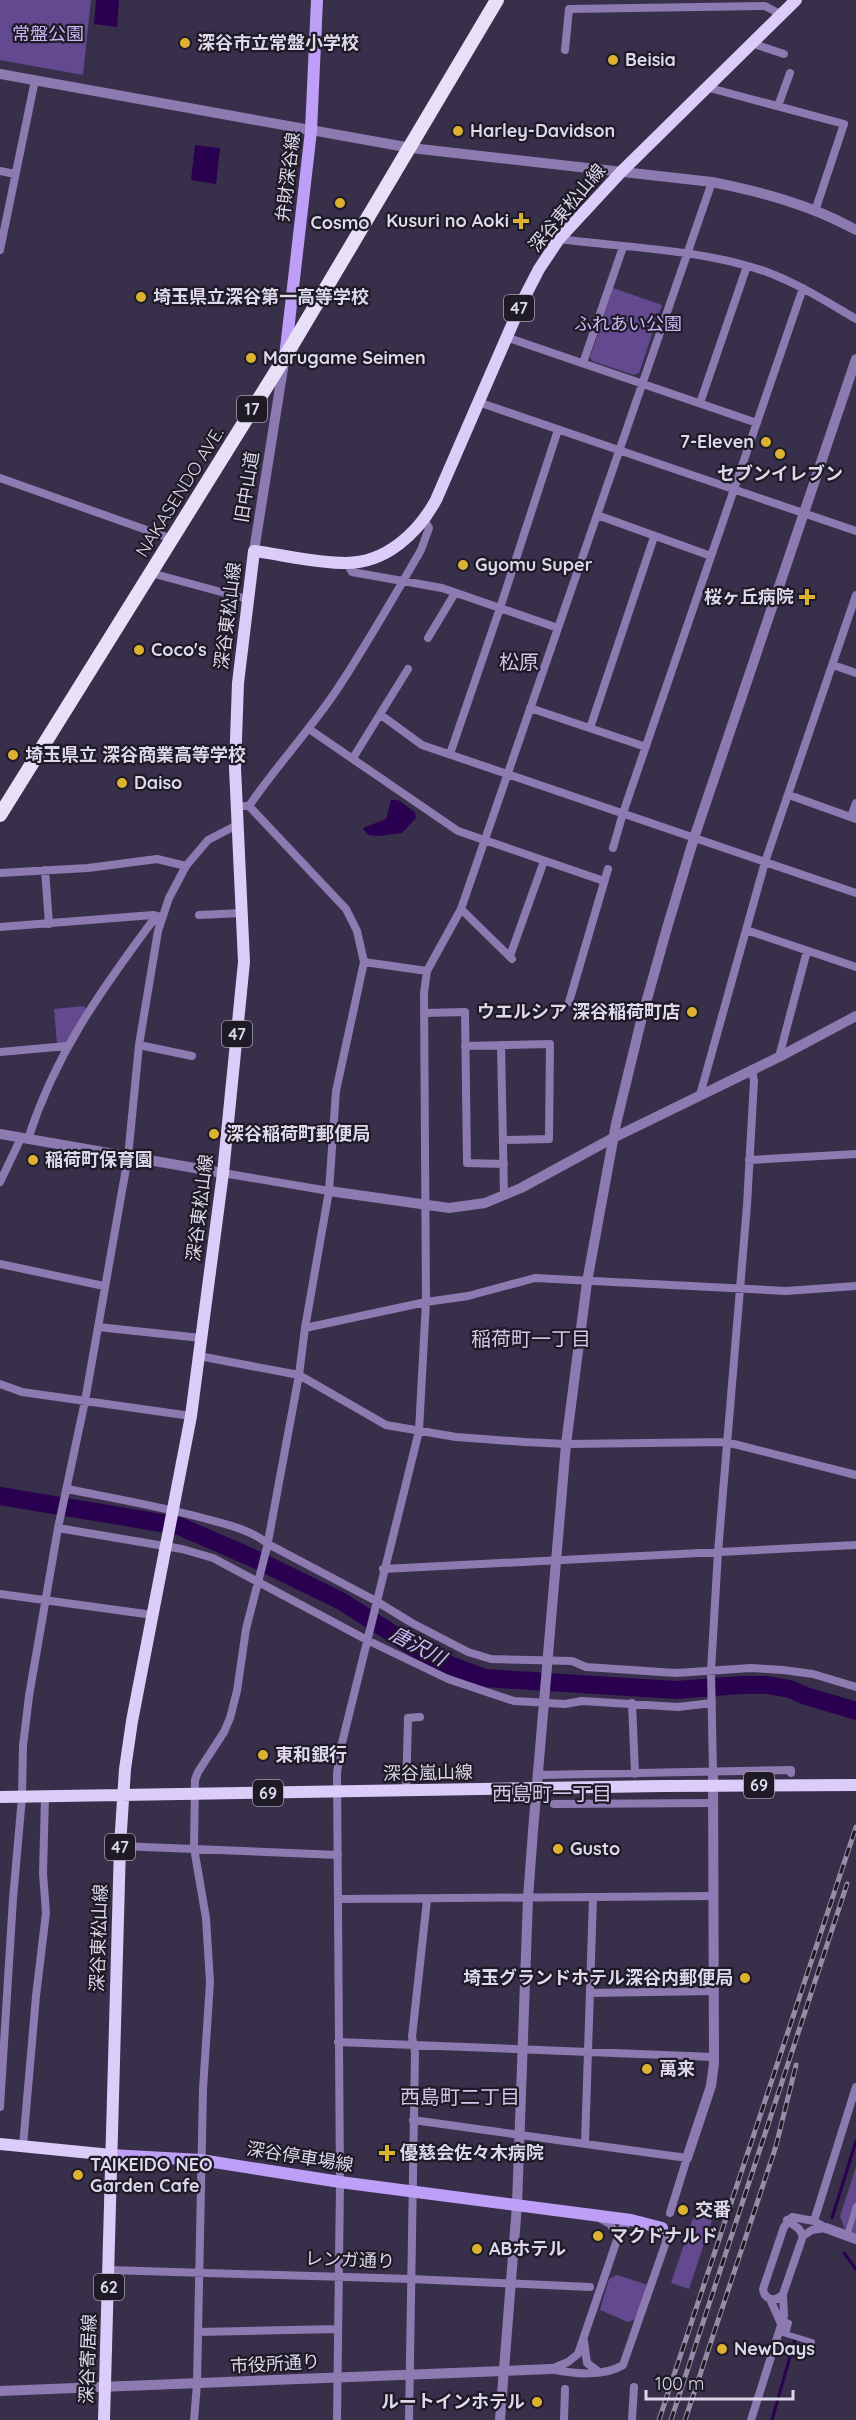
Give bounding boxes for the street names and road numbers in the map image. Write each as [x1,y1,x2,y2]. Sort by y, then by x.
street label: 弁財深谷線 [271,131,304,223]
street label: 深谷東松山線 [523,159,610,256]
road number: 47 [504,295,534,321]
road number: 17 [237,396,267,422]
street label: NAKASENDO AVE. [130,422,229,561]
street label: 旧中山道 [230,450,263,524]
street label: 深谷東松山線 [210,561,245,671]
road number: 47 [222,1021,252,1047]
street label: 深谷東松山線 [182,1153,217,1263]
street label: 深谷嵐山線 [383,1760,473,1785]
road number: 69 [744,1772,774,1798]
road number: 69 [253,1780,283,1806]
road number: 47 [105,1834,135,1860]
street label: 深谷東松山線 [85,1884,112,1992]
street label: 深谷停車場線 [245,2137,355,2176]
street label: レンガ通り [305,2246,395,2273]
road number: 62 [94,2274,124,2300]
street label: 深谷寄居線 [74,2314,101,2404]
street label: 市役所通り [229,2350,321,2377]

